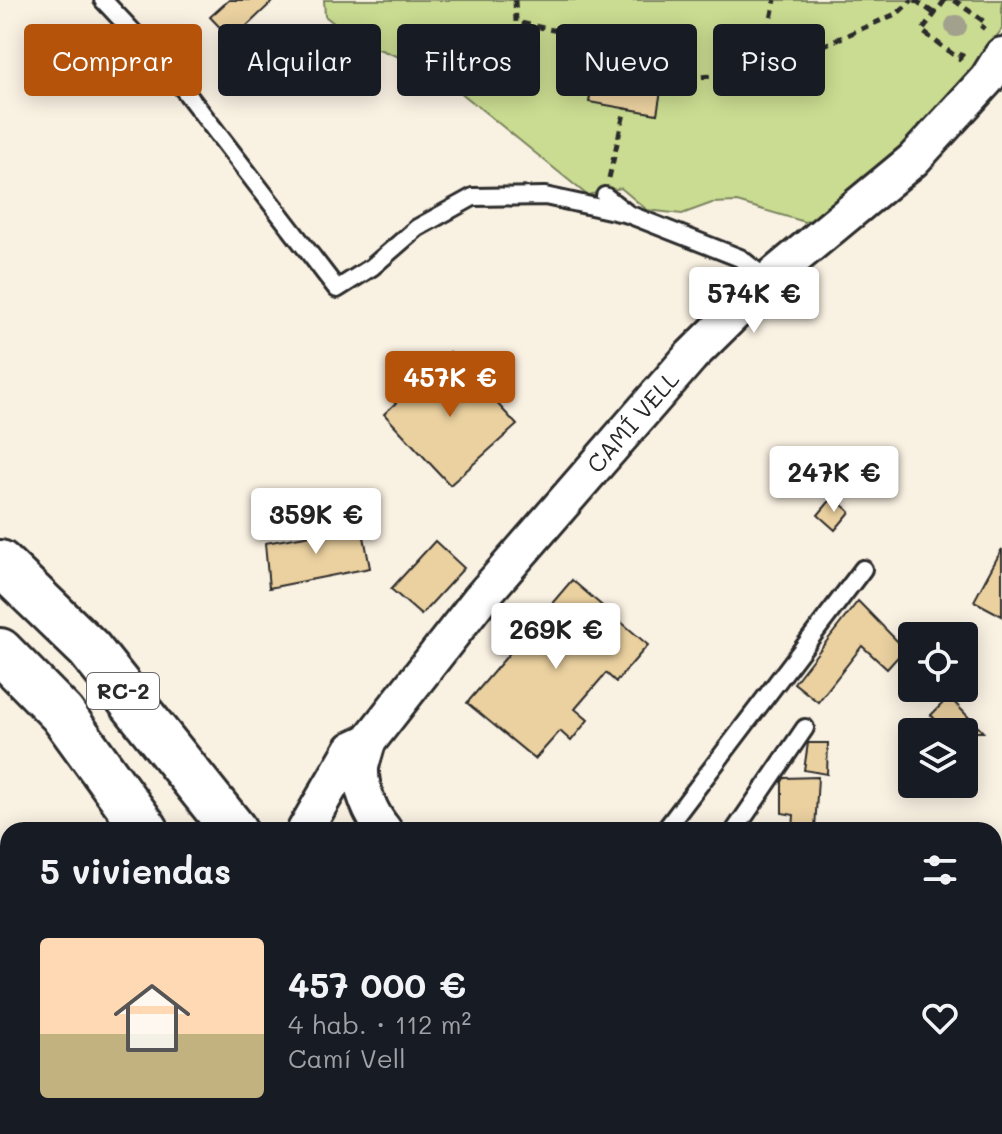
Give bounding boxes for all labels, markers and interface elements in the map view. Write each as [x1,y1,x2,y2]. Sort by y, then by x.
chip: Comprar [24,24,202,96]
chip: Alquilar [218,24,381,96]
chip: Filtros [397,24,540,96]
chip: Nuevo [556,24,697,96]
chip: Piso [713,24,825,96]
pin: 574K € [689,267,819,335]
text: 574K € [707,276,801,310]
pin: 457K € [385,351,515,419]
text: 457K € [403,360,497,394]
street label: CAMÍ VELL [579,364,685,479]
pin: 247K € [769,446,899,514]
text: 247K € [787,455,881,489]
pin: 359K € [251,488,381,556]
text: 359K € [269,497,363,531]
pin: 269K € [491,603,621,671]
text: 269K € [509,612,603,646]
map controls [898,622,978,798]
button: locate [898,622,978,702]
road number: RC-2 [87,673,159,709]
button: layers [898,718,978,798]
text: 5 viviendas [40,848,231,893]
icon: filters [918,848,962,892]
text: 457 000 € [288,962,466,1007]
icon: home [104,970,200,1066]
icon: heart [918,996,962,1040]
text: 4 hab. · 112 m² [288,1007,471,1041]
text: Camí Vell [288,1041,406,1075]

